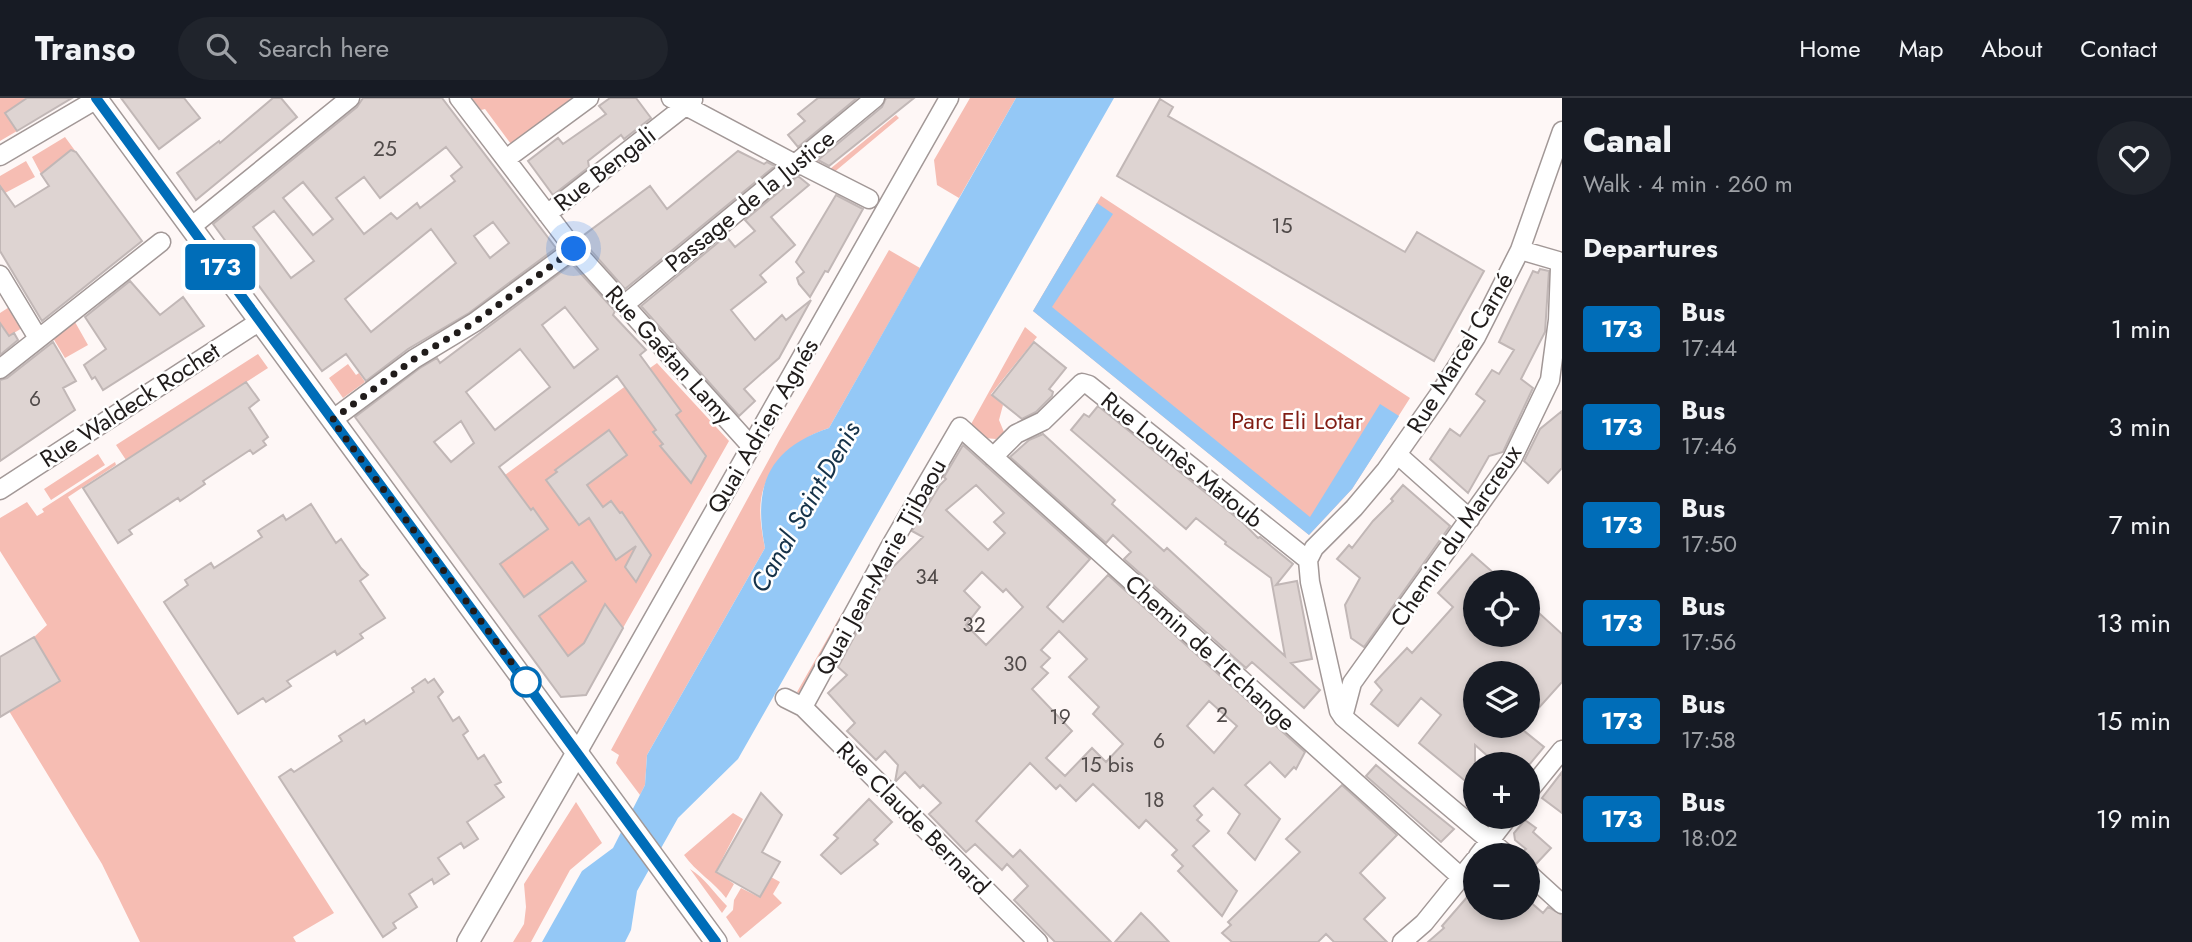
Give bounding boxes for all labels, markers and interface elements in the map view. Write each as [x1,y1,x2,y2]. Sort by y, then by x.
search box [178,17,668,80]
text: Transo [35,25,136,72]
icon: search [202,29,240,67]
text: Search here [258,29,389,67]
text: Home [1799,31,1861,66]
text: Map [1899,31,1943,66]
text: About [1981,31,2042,66]
text: Contact [2080,31,2157,66]
text: Canal [1583,117,1672,164]
street label: Rue Bengali [546,118,663,220]
street label: Passage de la Justice [657,121,842,280]
button: heart [2097,121,2171,195]
house number: 25 [373,134,397,164]
text: Walk · 4 min · 260 m [1583,167,1793,201]
house number: 15 [1271,211,1293,241]
text: Departures [1583,229,1718,267]
your location [556,231,591,266]
line badge: 173 [180,244,260,290]
text: 173 [199,249,241,284]
street label: Rue Marcel Carné [1398,266,1521,440]
street label: Rue Gaétan Lamy [597,277,742,432]
text: Bus [1681,293,1725,331]
text: 1 min [2111,310,2171,348]
text: 173 [1601,311,1642,346]
text: 17:44 [1681,331,1737,365]
street label: Quai Adrien Agnés [698,332,827,520]
street label: Rue Waldeck Rochet [33,333,227,476]
street label: Rue Lounès Matoub [1094,383,1271,536]
house number: 6 [29,384,41,414]
text: Bus [1681,391,1725,429]
park label: Parc Eli Lotar [1231,403,1364,438]
text: 3 min [2108,408,2171,446]
text: 173 [1601,409,1642,444]
water label: Canal Saint-Denis [740,413,870,600]
text: 17:46 [1681,429,1737,463]
street label: Chemin du Marcreux [1382,437,1530,634]
street label: Quai Jean-Marie Tjibaou [806,452,955,682]
text: Bus [1681,489,1725,527]
text: 7 min [2109,506,2171,544]
text: 173 [1601,507,1642,542]
text: 17:50 [1681,527,1737,561]
house number: 34 [915,562,939,592]
street label: Chemin de l'Echange [1117,566,1303,739]
map controls [1463,570,1540,920]
button: locate [1463,570,1540,647]
text: Bus [1681,587,1725,625]
text: 13 min [2097,604,2171,642]
text: 173 [1601,605,1642,640]
house number: 32 [962,610,986,640]
text: 17:56 [1681,625,1737,659]
house number: 30 [1003,649,1027,679]
button: layers [1463,661,1540,738]
unlabelled marker [511,667,541,697]
text: Bus [1681,685,1725,723]
house number: 2 [1216,700,1228,730]
house number: 19 [1049,702,1071,732]
text: 15 min [2096,702,2171,740]
text: 173 [1601,703,1642,738]
text: 17:58 [1681,723,1736,757]
house number: 6 [1153,726,1165,756]
street label: Rue Claude Bernard [829,733,998,902]
house number: 15 bis [1080,750,1134,780]
button: + [1463,752,1540,829]
text: Bus [1681,783,1725,821]
house number: 18 [1144,785,1164,815]
text: 19 min [2096,800,2171,838]
text: 173 [1601,801,1642,836]
text: 18:02 [1681,821,1738,855]
button: − [1463,843,1540,920]

